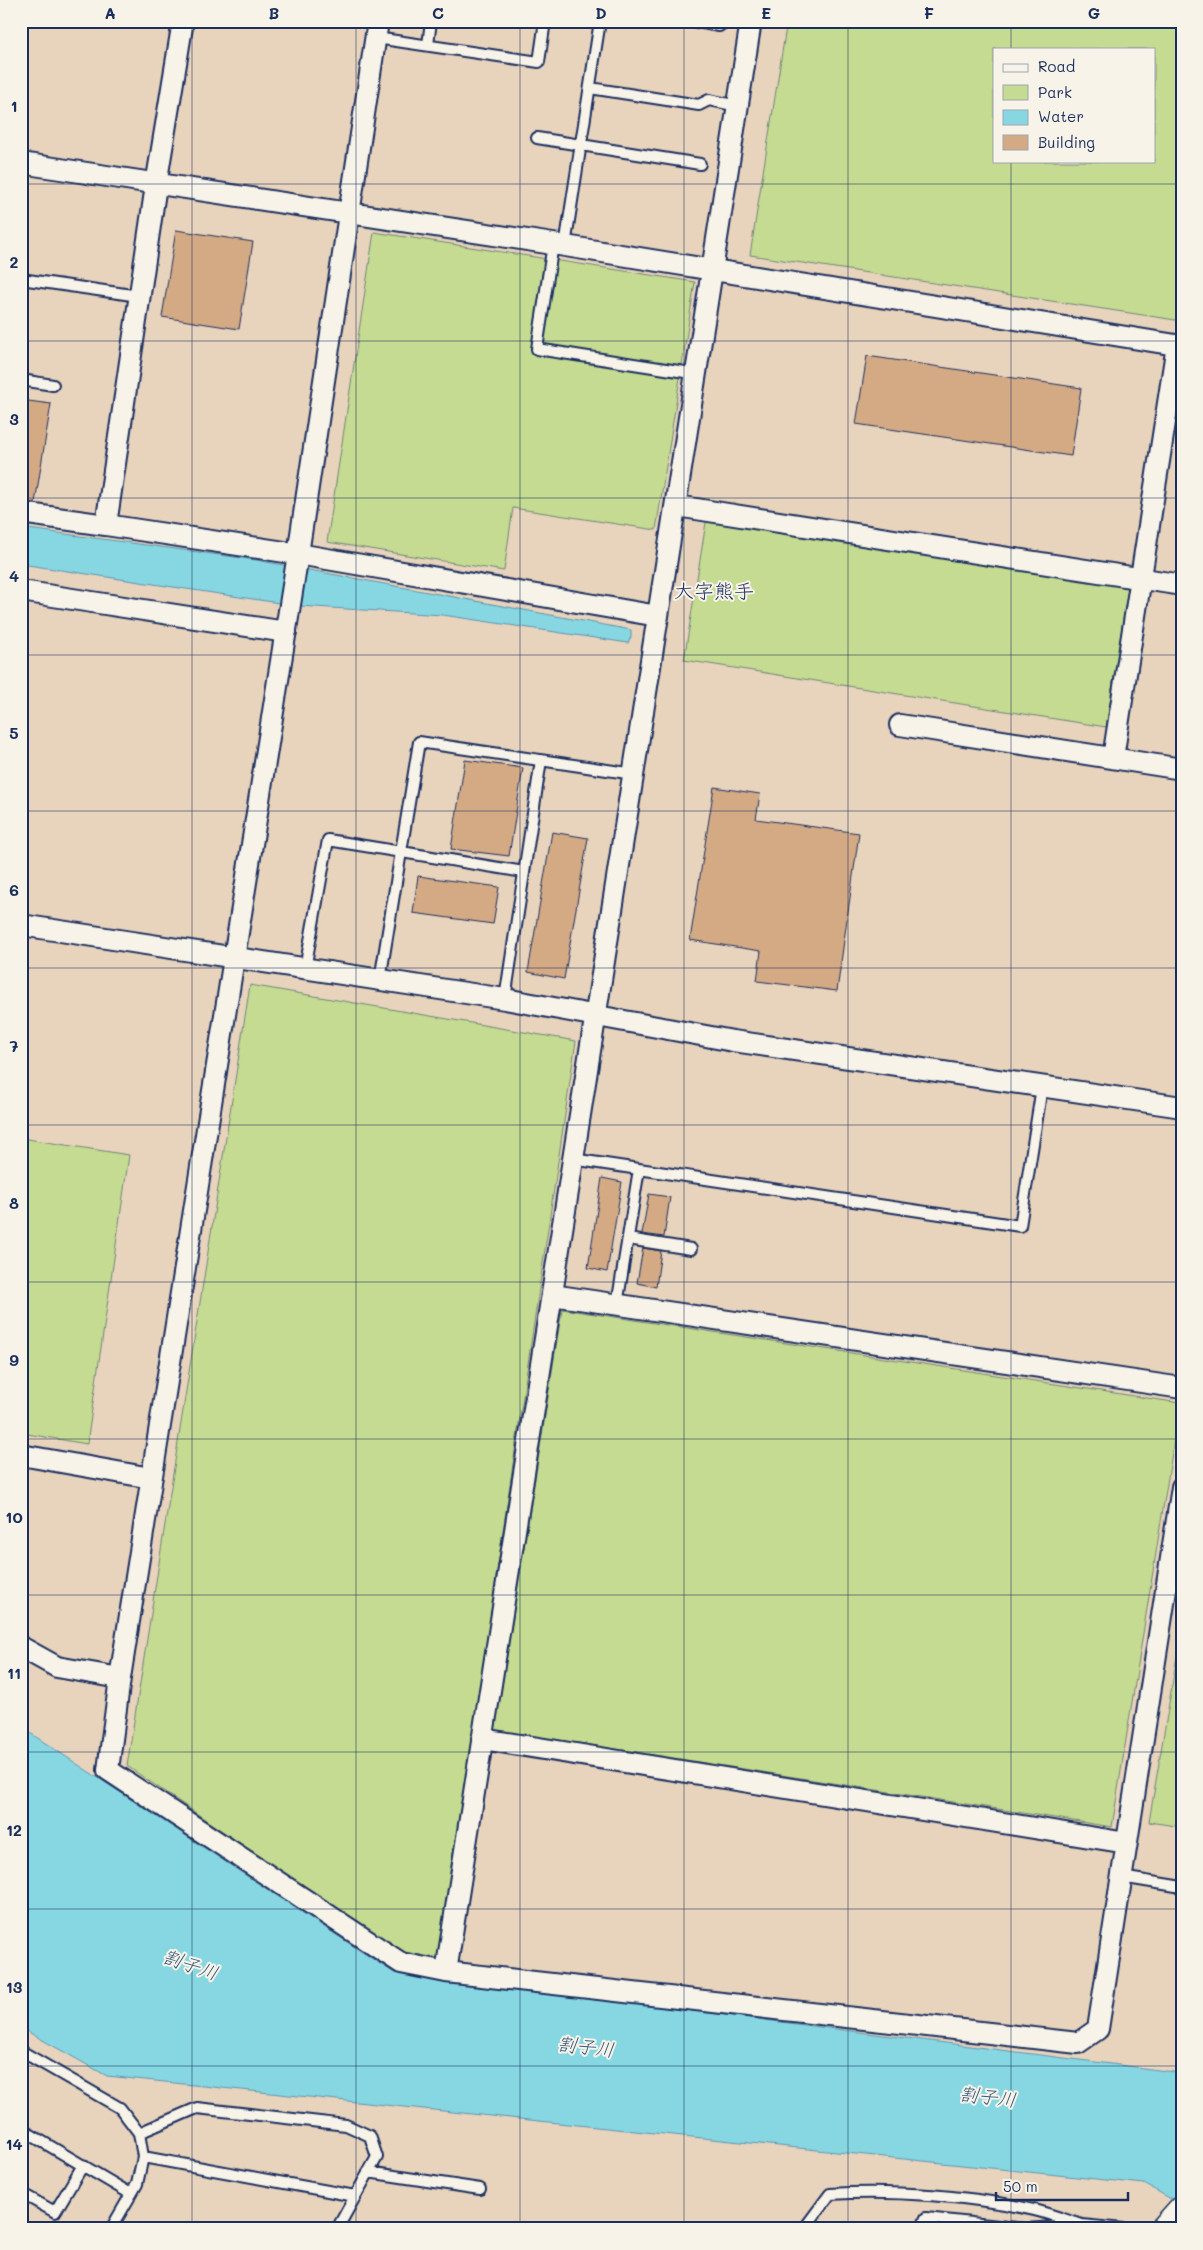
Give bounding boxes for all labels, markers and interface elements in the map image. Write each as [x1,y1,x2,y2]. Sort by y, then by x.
text: A [104,2,116,23]
text: B [269,2,279,23]
text: C [432,2,444,23]
text: D [595,2,607,23]
text: E [761,2,771,23]
text: F [924,2,934,23]
text: G [1088,2,1100,23]
legend [993,48,1156,162]
text: Road [1038,56,1075,76]
text: Park [1038,82,1072,102]
text: 1 [10,95,18,116]
text: Water [1038,106,1084,126]
text: Building [1038,132,1095,152]
text: 2 [10,251,19,272]
text: 3 [9,408,19,429]
text: 4 [9,565,19,586]
district label: 大字熊手 [674,577,754,603]
text: 5 [9,722,19,743]
text: 6 [9,879,19,900]
text: 7 [10,1035,19,1056]
text: 8 [9,1192,19,1213]
text: 9 [9,1349,19,1370]
text: 10 [5,1506,23,1527]
text: 11 [7,1662,21,1683]
text: 12 [6,1819,22,1840]
water label: 割子川 [160,1943,222,1985]
text: 13 [6,1976,23,1997]
water label: 割子川 [556,2030,616,2062]
water label: 割子川 [958,2080,1018,2112]
text: 14 [5,2133,23,2154]
scale bar [996,2170,1128,2202]
text: 50 m [1003,2176,1038,2196]

